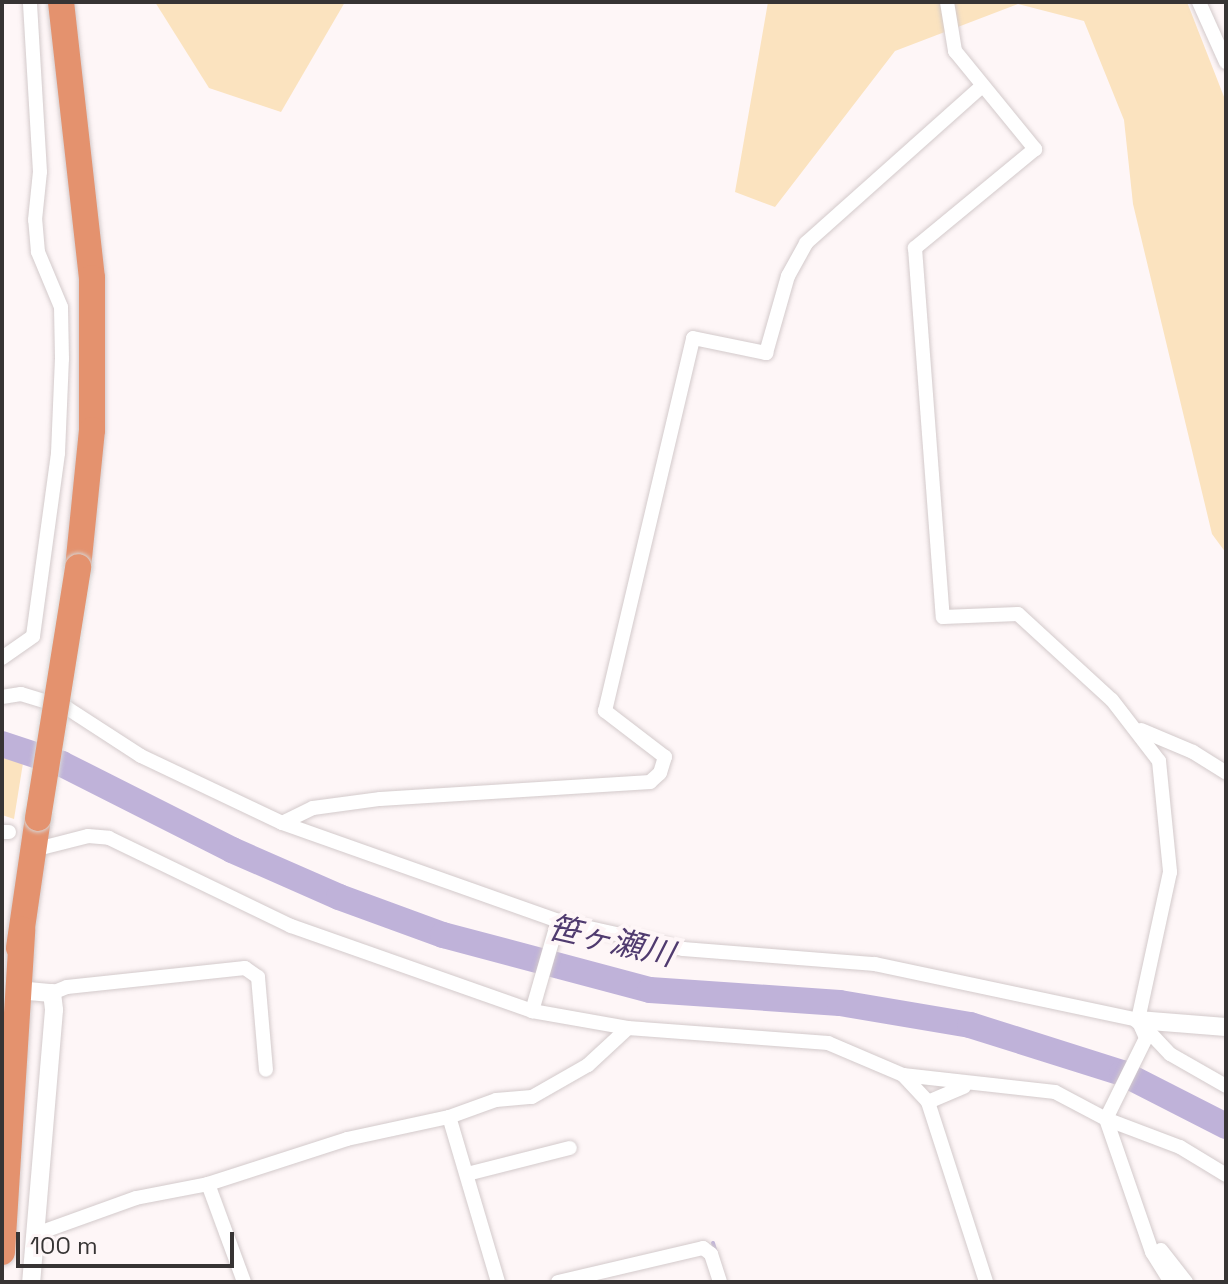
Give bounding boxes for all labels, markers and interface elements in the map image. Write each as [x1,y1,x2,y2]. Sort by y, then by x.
water label: 笹ヶ瀬川 [544,908,678,974]
scale bar [20,1216,238,1266]
text: 100 m [30,1230,98,1261]

